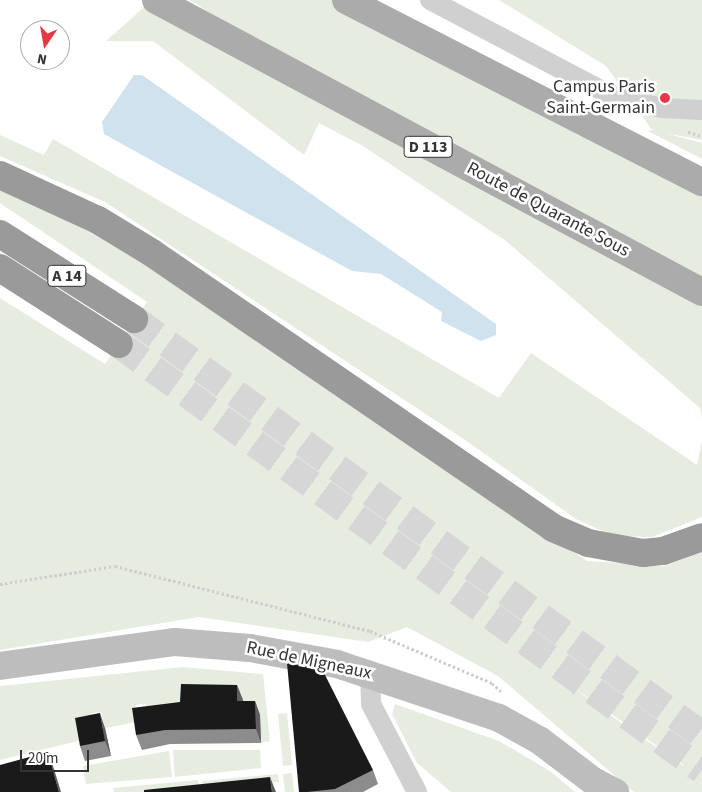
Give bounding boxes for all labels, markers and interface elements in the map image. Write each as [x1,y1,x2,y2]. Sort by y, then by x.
north arrow [20,20,70,70]
text: N [35,48,49,69]
place label: Campus Paris Saint-Germain [546,77,655,120]
marker: Campus Paris Saint-Germain [659,92,671,104]
road number: D 113 [403,134,453,160]
street label: Route de Quarante Sous [463,158,633,262]
road number: A 14 [47,262,87,290]
street label: Rue de Migneaux [245,637,373,685]
scale bar [22,740,91,772]
text: 20 m [28,748,58,769]

